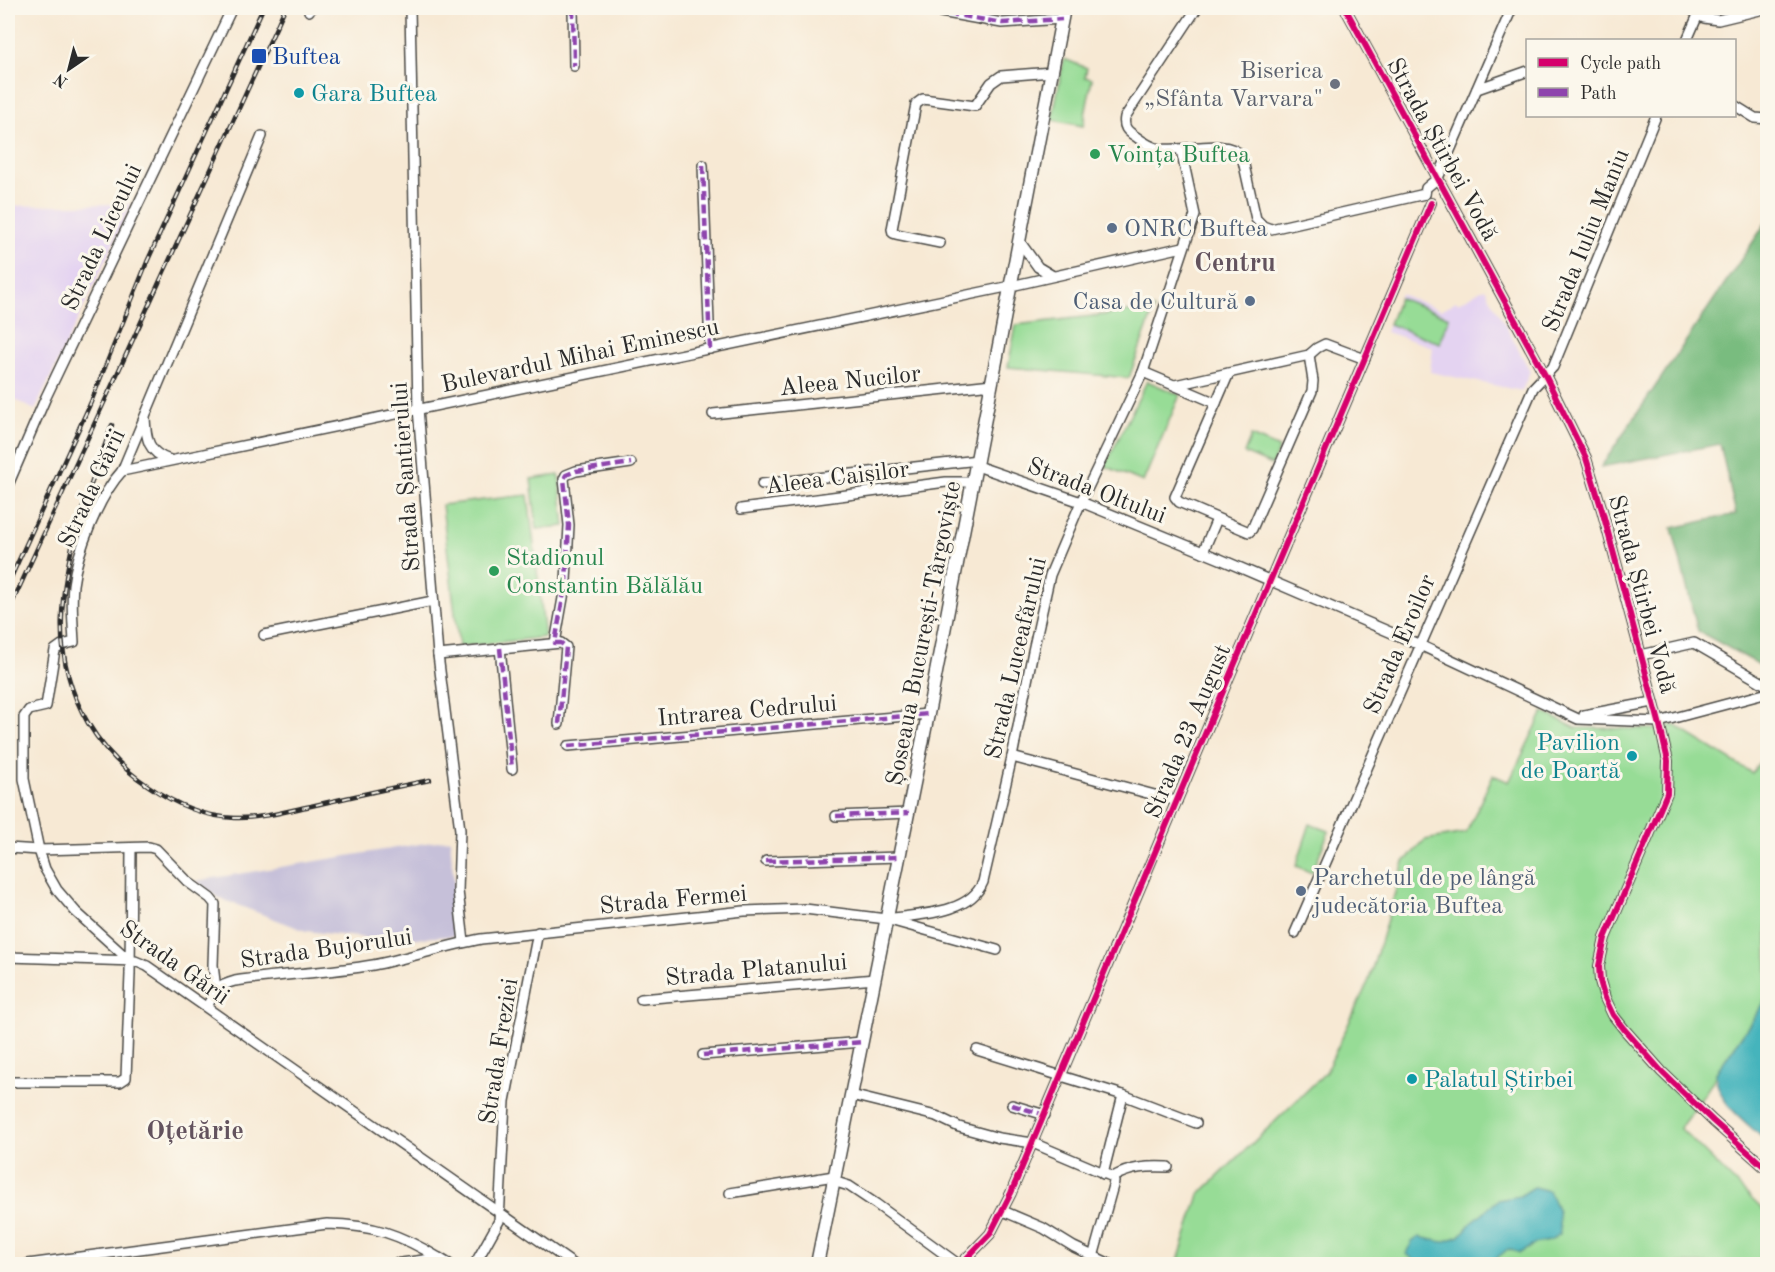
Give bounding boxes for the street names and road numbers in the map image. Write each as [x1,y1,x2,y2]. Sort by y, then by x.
street label: Strada Știrbei Vodă [1381,55,1501,245]
street label: Strada Iuliu Maniu [1539,146,1635,336]
street label: Strada Liceului [58,161,147,315]
street label: Bulevardul Mihai Eminescu [439,316,722,398]
street label: Aleea Nucilor [778,363,922,401]
street label: Strada Șantierului [388,381,426,573]
street label: Strada Gării [55,426,131,552]
street label: Strada Oltului [1024,454,1169,529]
street label: Aleea Caișilor [764,458,911,500]
street label: Șoseaua București-Târgoviște [884,479,966,788]
street label: Strada Știrbei Vodă [1603,493,1679,697]
street label: Strada Luceafărului [982,555,1052,762]
street label: Strada Eroilor [1361,571,1441,718]
street label: Strada 23 August [1141,641,1236,822]
street label: Intrarea Cedrului [656,692,838,732]
street label: Strada Fermei [598,883,748,919]
street label: Strada Gării [115,917,233,1010]
street label: Strada Bujorului [239,926,414,974]
street label: Strada Platanului [664,951,848,991]
street label: Strada Freziei [477,976,523,1126]

